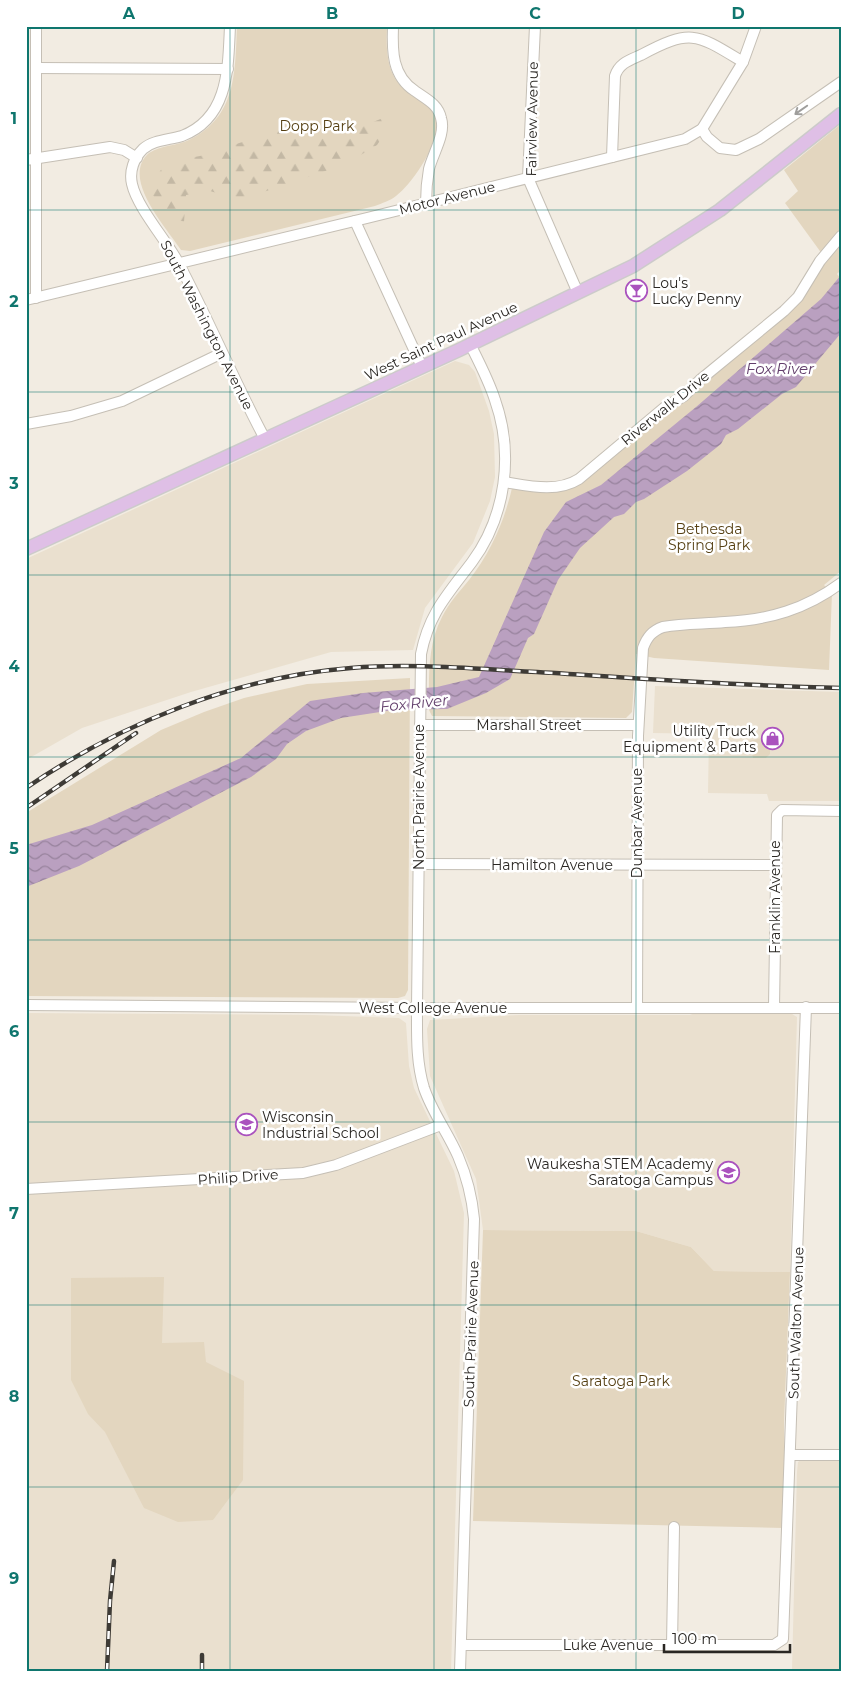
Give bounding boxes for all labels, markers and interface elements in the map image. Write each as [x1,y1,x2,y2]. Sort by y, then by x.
text: A [122,4,136,23]
text: B [326,4,338,23]
text: C [529,4,541,23]
text: D [731,4,745,23]
street label: Fairview Avenue [522,61,542,177]
one-way arrow [794,105,808,115]
text: 1 [11,109,17,128]
park label: Dopp Park [280,117,355,135]
street label: Motor Avenue [397,177,497,219]
street label: South Washington Avenue [156,237,258,413]
place label: Lou's Lucky Penny [652,274,742,308]
bar icon: Lou's Lucky Penny [624,279,648,303]
text: 2 [9,292,19,311]
street label: West Saint Paul Avenue [362,298,520,384]
water label: Fox River [746,359,815,378]
street label: Riverwalk Drive [617,367,713,449]
text: 3 [8,474,19,493]
park label: Bethesda Spring Park [668,520,751,554]
text: 4 [8,657,20,676]
water label: Fox River [379,690,450,716]
street label: Marshall Street [476,716,582,734]
place label: Utility Truck Equipment & Parts [623,722,757,756]
street label: North Prairie Avenue [410,724,428,870]
shop icon: Utility Truck Equipment & Parts [760,727,784,751]
street label: Dunbar Avenue [628,768,646,878]
text: 5 [9,839,19,858]
street label: Franklin Avenue [766,840,784,954]
street label: Hamilton Avenue [491,856,613,874]
street label: West College Avenue [359,999,507,1017]
text: 6 [9,1022,19,1041]
place label: Wisconsin Industrial School [262,1108,379,1142]
school or university icon: Wisconsin Industrial School [234,1113,258,1137]
place label: Waukesha STEM Academy Saratoga Campus [527,1155,713,1189]
school or university icon: Waukesha STEM Academy Saratoga Campus [717,1160,741,1184]
street label: Philip Drive [197,1165,279,1189]
text: 7 [9,1204,19,1223]
street label: South Walton Avenue [784,1246,808,1400]
street label: South Prairie Avenue [459,1260,483,1408]
park label: Saratoga Park [572,1372,671,1390]
text: 8 [9,1387,19,1406]
text: 9 [9,1569,19,1588]
scale bar [664,1622,791,1654]
text: 100 m [672,1629,717,1648]
street label: Luke Avenue [563,1636,653,1654]

